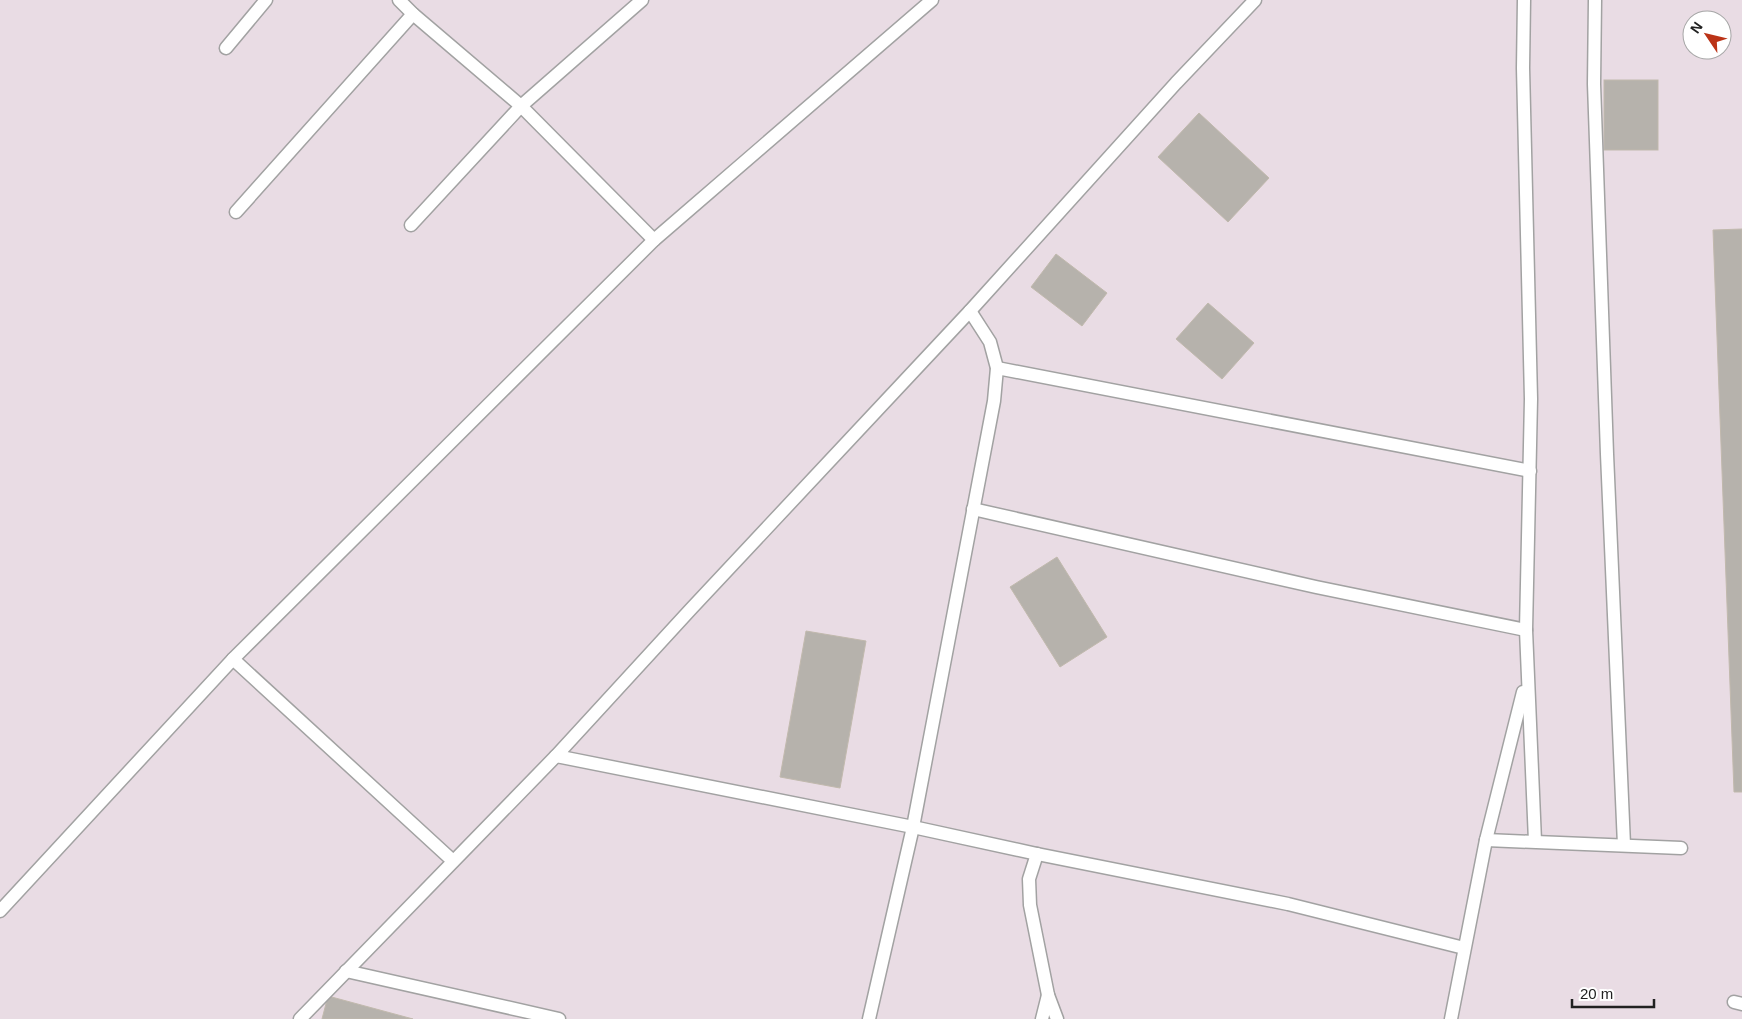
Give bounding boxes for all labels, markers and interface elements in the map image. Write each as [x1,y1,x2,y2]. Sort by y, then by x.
north arrow [1682,10,1732,60]
text: N [1687,19,1706,36]
scale bar [1572,976,1654,1008]
text: 20 m [1580,985,1613,1002]

